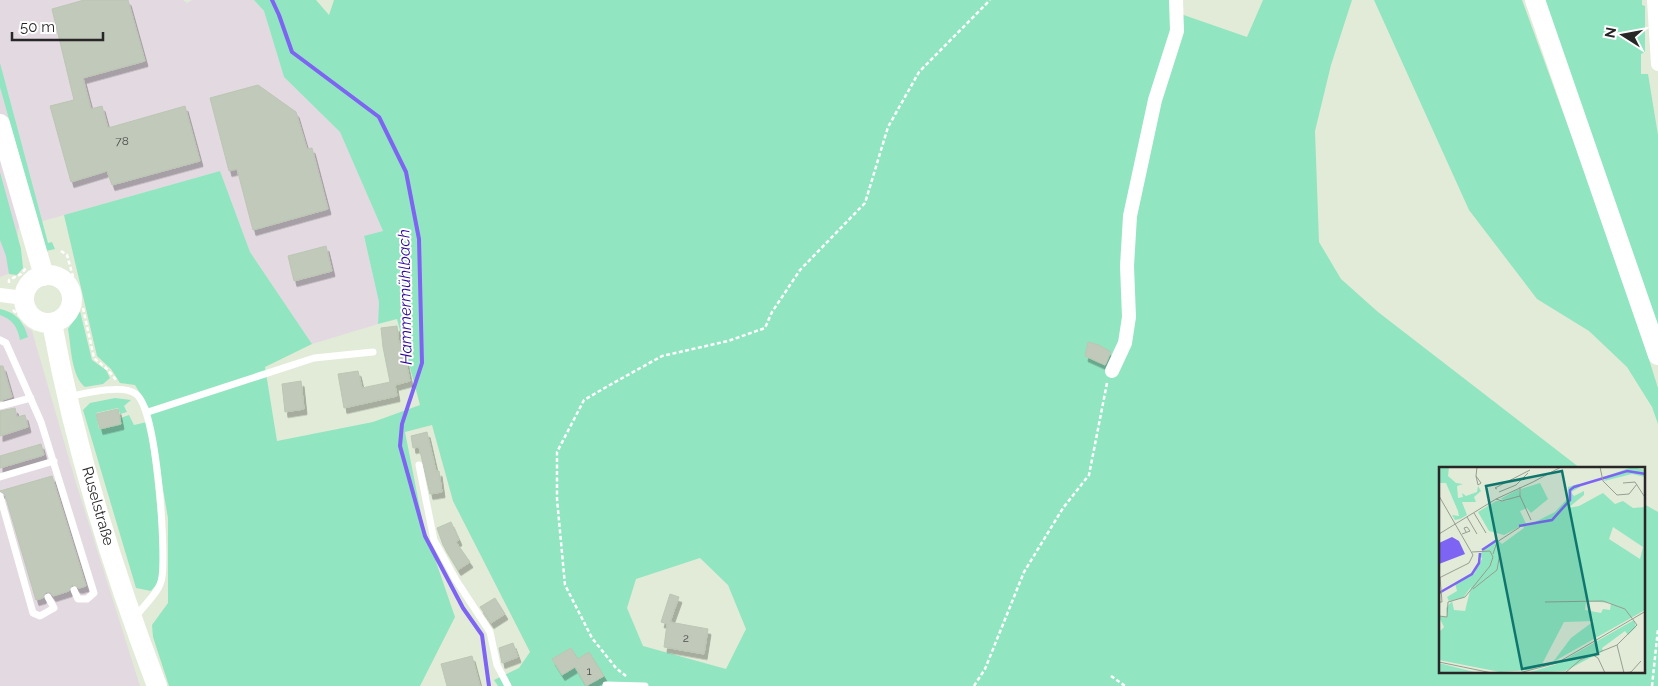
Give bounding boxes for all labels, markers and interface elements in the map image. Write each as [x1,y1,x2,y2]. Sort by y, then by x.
scale bar [12,10,104,42]
north arrow [1598,10,1648,60]
text: 50 m [20,18,55,36]
text: N [1601,26,1619,39]
house number: 78 [115,134,129,148]
water label: Hammermühlbach [394,229,416,365]
street label: Ruselstraße [78,464,118,548]
inset map [1439,467,1646,674]
house number: 2 [683,631,689,645]
house number: 1 [586,664,592,678]

